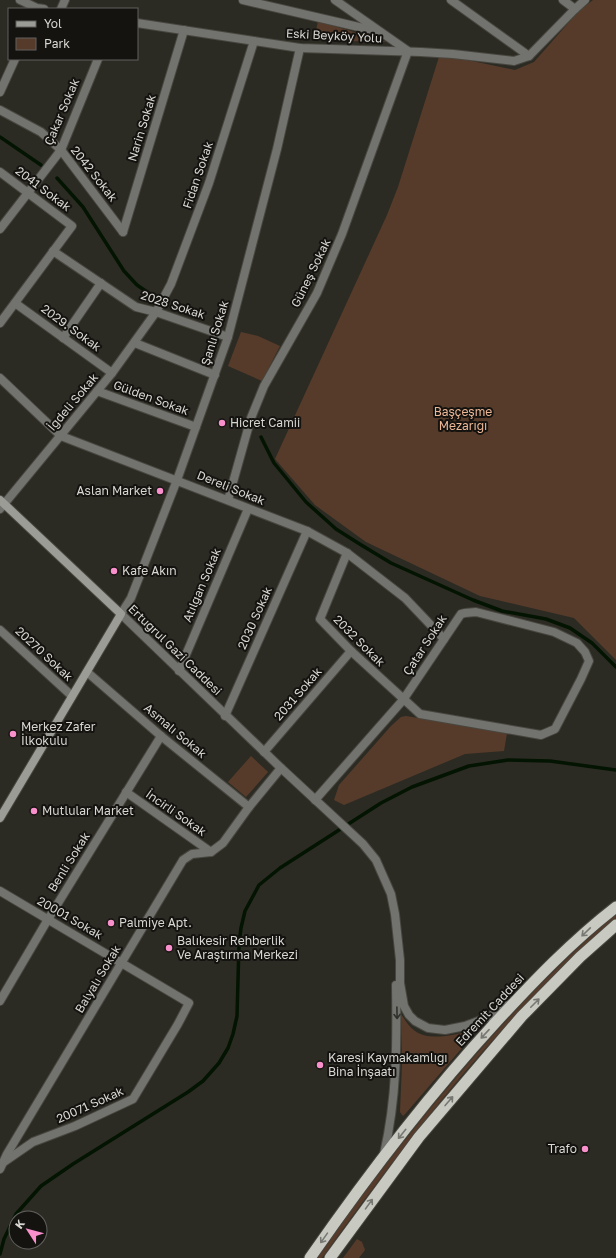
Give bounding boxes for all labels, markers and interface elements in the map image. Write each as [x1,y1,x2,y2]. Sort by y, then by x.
legend [8,8,138,60]
text: Yol [44,16,62,31]
street label: Eski Beyköy Yolu [285,25,383,46]
text: Park [44,36,70,51]
street label: Çakar Sokak [41,76,82,147]
street label: Narin Sokak [124,92,159,163]
street label: Fidan Sokak [179,139,216,210]
street label: 2042 Sokak [68,143,121,205]
street label: 2041 Sokak [13,163,74,214]
street label: Güneş Sokak [287,236,334,310]
street label: 2028 Sokak [139,287,207,322]
street label: Şanlı Sokak [198,298,232,367]
street label: 2029. Sokak [38,301,104,354]
street label: İğdeli Sokak [44,370,101,434]
street label: Gülden Sokak [111,377,191,418]
park label: Başçeşme Mezarığı [434,404,492,433]
place label: Hicret Camii [230,415,300,430]
marker: Hicret Camii [217,418,227,428]
street label: Dereli Sokak [195,467,268,508]
place label: Aslan Market [77,483,152,498]
marker: Aslan Market [155,486,165,496]
street label: Atılgan Sokak [179,545,224,624]
place label: Kafe Akın [122,563,177,578]
marker: Kafe Akın [109,566,119,576]
street label: 2030 Sokak [234,584,275,651]
street label: Ertuğrul Gazi Caddesi [125,601,225,698]
street label: Çatar Sokak [399,611,450,678]
street label: 2032 Sokak [331,612,388,670]
street label: 20270 Sokak [12,623,76,684]
street label: 2031 Sokak [271,664,325,723]
street label: Asmalı Sokak [141,700,210,761]
place label: Merkez Zafer İlkokulu [21,719,96,748]
marker: Merkez Zafer İlkokulu [8,729,18,739]
street label: İncirli Sokak [143,786,210,839]
place label: Mutlular Market [42,803,134,818]
marker: Mutlular Market [29,806,39,816]
street label: Benli Sokak [44,829,93,894]
street label: 20001 Sokak [35,893,106,942]
place label: Palmiye Apt. [119,915,192,930]
marker: Palmiye Apt. [106,918,116,928]
one-way arrow [581,927,591,936]
place label: Balıkesir Rehberlik Ve Araştırma Merkezi [177,933,298,962]
street label: Balyalı Sokak [71,942,124,1015]
marker: Balıkesir Rehberlik Ve Araştırma Merkezi [164,943,174,953]
street label: Edremit Caddesi [452,970,527,1049]
one-way arrow [530,998,540,1008]
one-way arrow [393,1006,400,1019]
one-way arrow [480,1029,490,1039]
place label: Karesi Kaymakamlığı Bina İnşaatı [328,1050,448,1079]
marker: Karesi Kaymakamlığı Bina İnşaatı [315,1060,325,1070]
street label: 20071 Sokak [54,1083,126,1126]
one-way arrow [445,1096,454,1106]
one-way arrow [397,1128,406,1139]
place label: Trafo [548,1141,577,1156]
marker: Trafo [580,1144,590,1154]
one-way arrow [365,1198,374,1209]
north arrow [8,1210,48,1250]
text: K [12,1217,27,1231]
one-way arrow [320,1232,328,1243]

